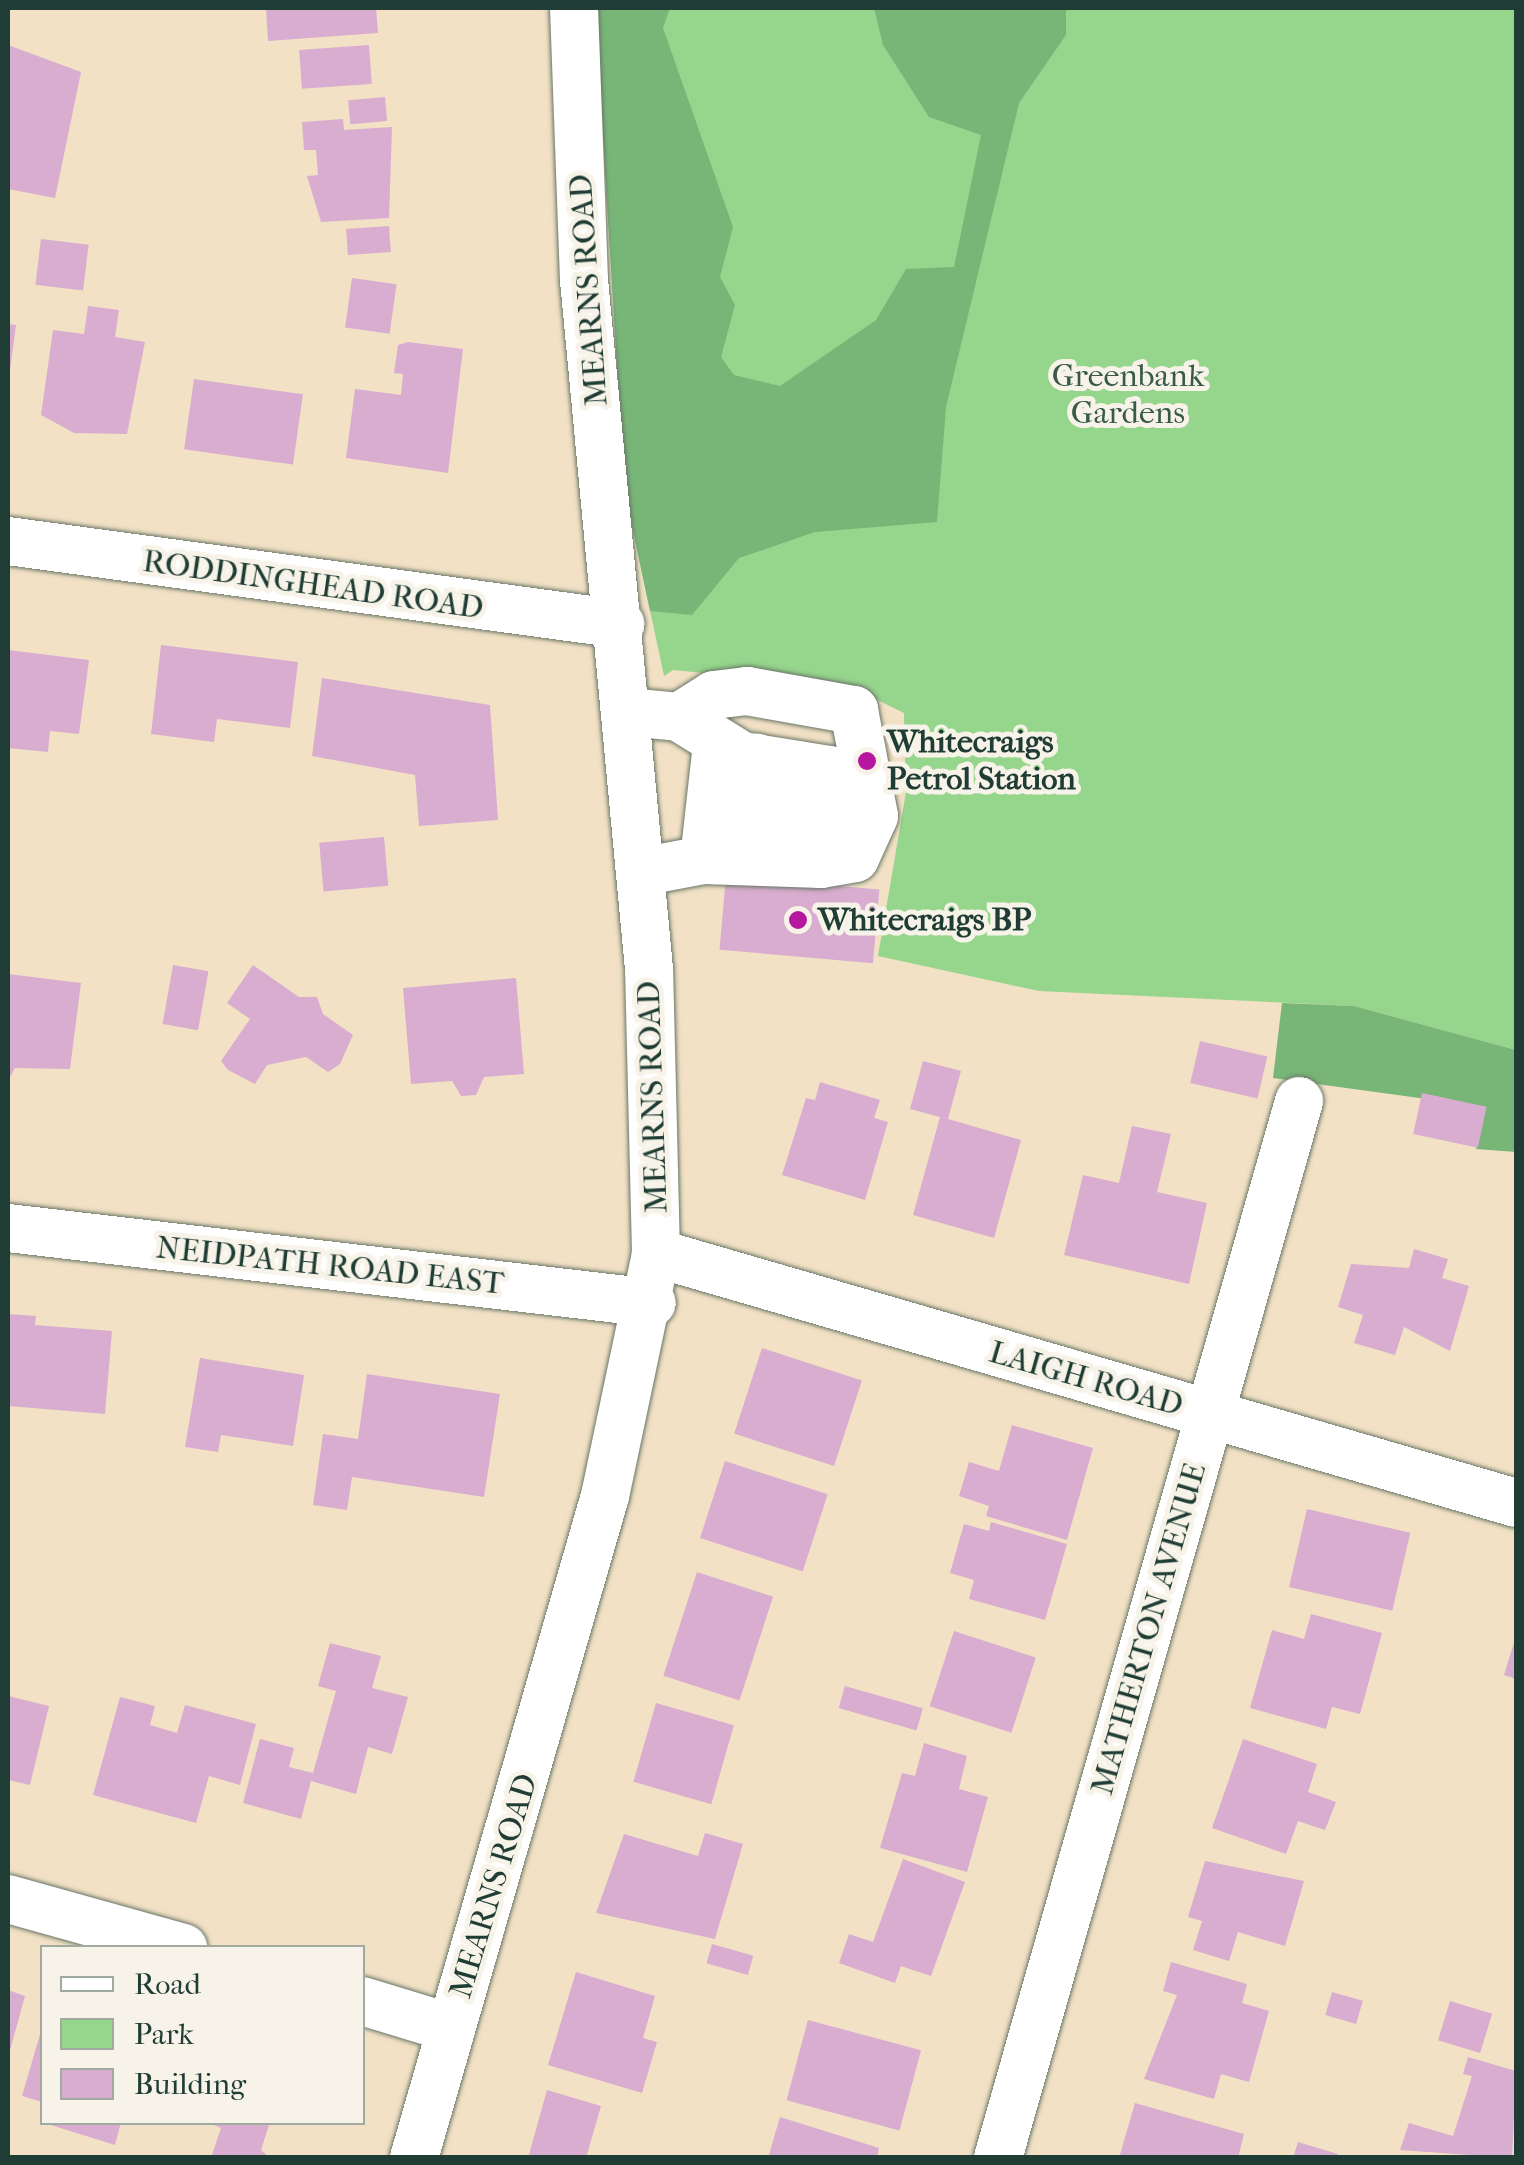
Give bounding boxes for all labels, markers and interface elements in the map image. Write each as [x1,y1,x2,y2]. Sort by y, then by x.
street label: MEARNS ROAD [562,173,616,407]
park label: Greenbank Gardens [1052,358,1204,433]
street label: RODDINGHEAD ROAD [140,542,486,628]
place label: Whitecraigs Petrol Station [887,724,1076,799]
marker: Whitecraigs Petrol Station [856,750,878,772]
place label: Whitecraigs BP [818,901,1031,939]
marker: Whitecraigs BP [787,909,809,931]
street label: MEARNS ROAD [630,980,676,1214]
street label: NEIDPATH ROAD EAST [154,1229,506,1303]
street label: LAIGH ROAD [985,1333,1187,1425]
street label: MATHERTON AVENUE [1083,1459,1215,1799]
street label: MEARNS ROAD [442,1769,546,2003]
legend [40,1945,365,2125]
text: Road [134,1967,201,2002]
text: Park [134,2017,194,2052]
text: Building [134,2067,246,2102]

